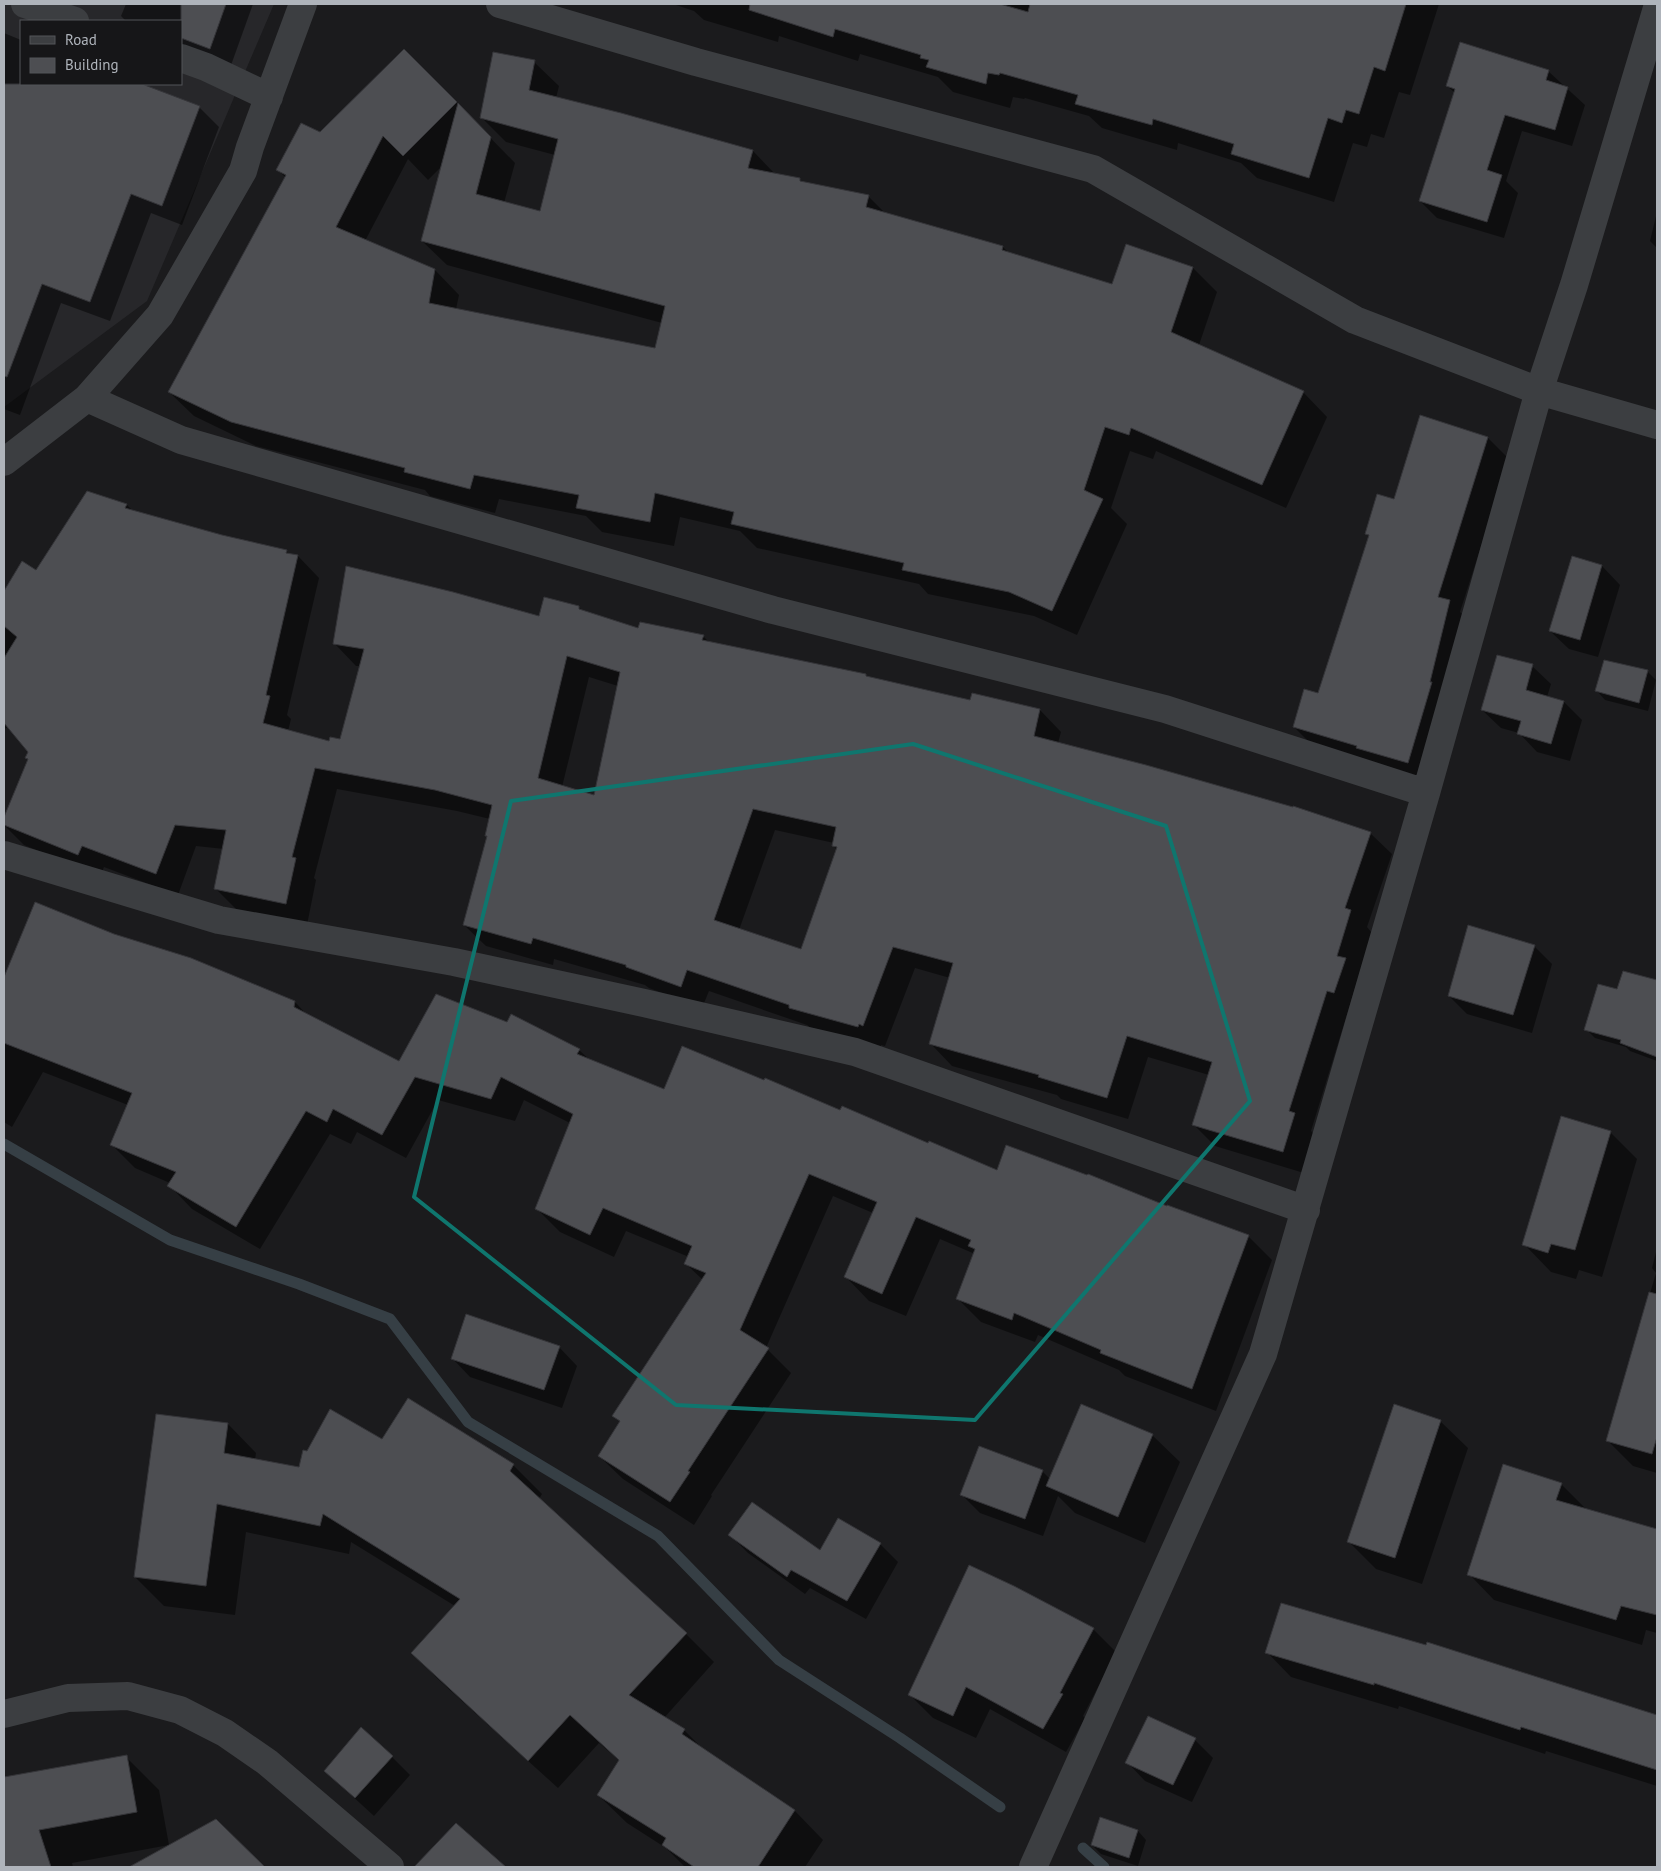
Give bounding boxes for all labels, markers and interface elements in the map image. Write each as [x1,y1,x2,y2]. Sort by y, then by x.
legend [20,20,182,85]
text: Road [65,30,97,49]
text: Building [65,55,119,74]

